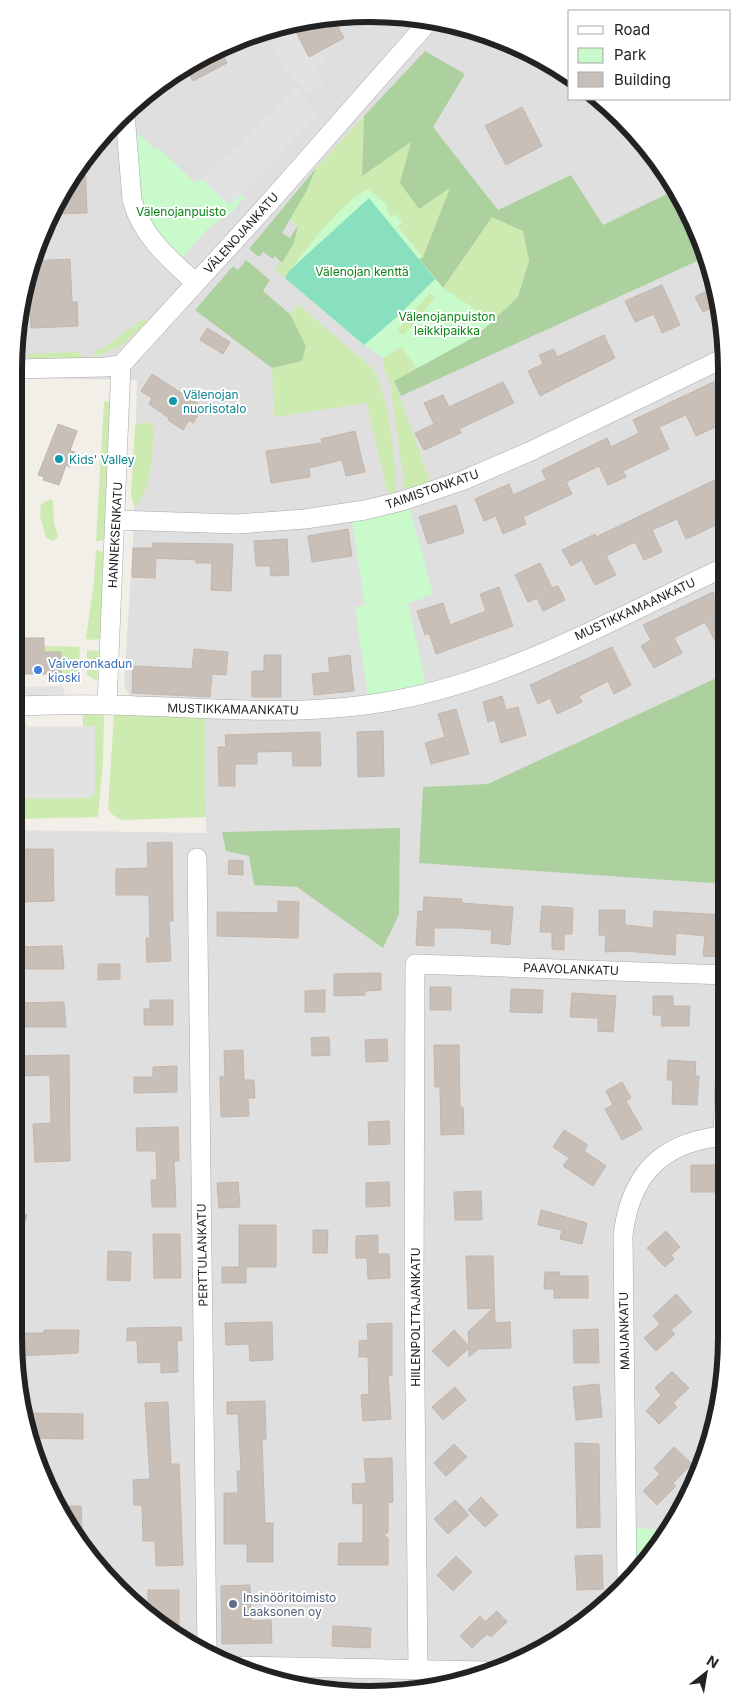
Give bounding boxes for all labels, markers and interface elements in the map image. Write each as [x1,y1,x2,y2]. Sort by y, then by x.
legend [568,10,731,100]
text: Road [614,20,650,39]
text: Park [614,45,647,64]
text: Building [614,70,671,89]
street label: VÄLENOJANKATU [201,189,281,277]
park label: Välenojanpuisto [136,204,226,219]
park label: Välenojan kenttä [315,264,409,279]
park label: Välenojanpuiston leikkipaikka [398,309,496,338]
place label: Välenojan nuorisotalo [183,387,246,416]
marker: Välenojan nuorisotalo [167,395,179,407]
place label: Kids' Valley [69,452,135,467]
marker: Kids' Valley [53,453,65,465]
street label: TAIMISTONKATU [383,466,481,512]
street label: HANNEKSENKATU [105,481,125,589]
street label: MUSTIKKAMAANKATU [572,574,698,644]
place label: Vaiveronkadun kioski [48,656,132,685]
marker: Vaiveronkadun kioski [32,664,44,676]
street label: MUSTIKKAMAANKATU [167,700,299,718]
street label: PAAVOLANKATU [523,960,619,978]
street label: PERTTULANKATU [194,1203,210,1307]
street label: HIILENPOLTTAJANKATU [408,1247,423,1387]
street label: MAIJANKATU [616,1292,632,1370]
place label: Insinööritoimisto Laaksonen oy [243,1590,336,1619]
marker: Insinööritoimisto Laaksonen oy [227,1598,239,1610]
north arrow [681,1648,731,1698]
text: N [704,1651,722,1671]

